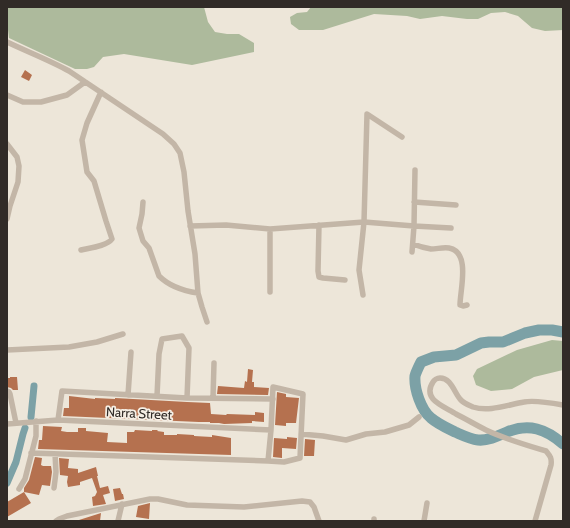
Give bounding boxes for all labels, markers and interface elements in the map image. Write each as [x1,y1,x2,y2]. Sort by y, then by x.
street label: Narra Street [106,403,173,423]

